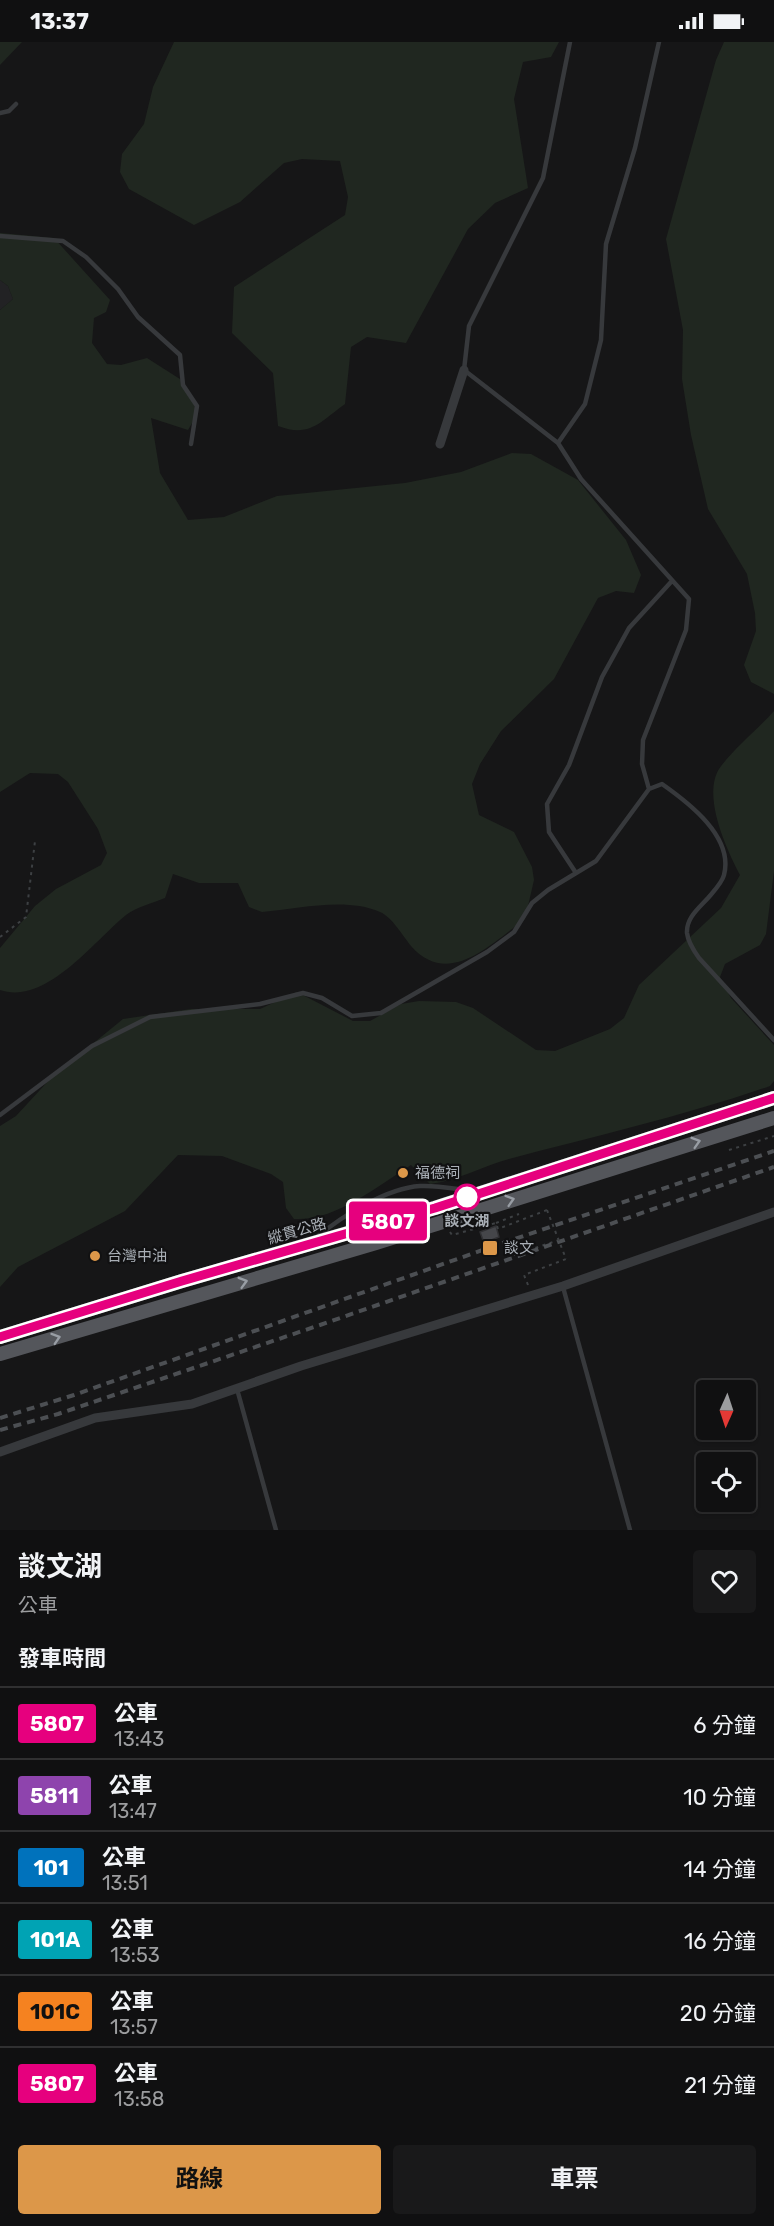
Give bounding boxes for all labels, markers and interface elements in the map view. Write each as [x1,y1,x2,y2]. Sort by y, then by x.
text: 13:37 [30,8,89,35]
one-way arrow [690,1137,701,1149]
place label: 福德祠 [415,1164,460,1182]
marker: 福德祠 [396,1166,410,1180]
marker: 談文湖 [454,1184,480,1210]
one-way arrow [504,1195,515,1208]
line badge: 5807 [346,1202,430,1240]
text: 5807 [361,1209,415,1234]
place label: 談文湖 [444,1212,490,1230]
street label: 縱貫公路 [266,1214,328,1248]
marker: 談文 [481,1239,499,1257]
place label: 談文 [504,1239,534,1257]
place label: 台灣中油 [107,1247,167,1265]
marker: 台灣中油 [88,1249,102,1263]
one-way arrow [237,1277,248,1289]
one-way arrow [50,1333,61,1345]
north arrow [696,1380,756,1440]
map controls [696,1380,756,1512]
button: locate [696,1452,756,1512]
text: 談文湖 [18,1550,102,1583]
button: heart [693,1550,756,1613]
text: 公車 [18,1593,58,1617]
text: 發車時間 [18,1645,106,1672]
text: 公車 [114,1700,158,1727]
text: 5807 [30,1711,84,1736]
text: 6 分鐘 [693,1712,756,1739]
text: 13:43 [114,1727,164,1751]
text: 公車 [109,1772,153,1799]
text: 5811 [30,1783,79,1808]
text: 10 分鐘 [683,1784,756,1811]
text: 13:47 [109,1799,157,1823]
text: 公車 [102,1844,146,1871]
text: 101 [33,1855,69,1880]
text: 14 分鐘 [684,1856,756,1883]
text: 13:51 [102,1871,148,1895]
text: 公車 [110,1916,154,1943]
text: 101A [30,1927,80,1952]
text: 16 分鐘 [684,1928,756,1955]
text: 13:53 [110,1943,160,1967]
text: 公車 [110,1988,154,2015]
text: 101C [30,1999,80,2024]
text: 20 分鐘 [680,2000,756,2027]
text: 13:57 [110,2015,158,2039]
text: 公車 [114,2060,158,2087]
text: 5807 [30,2071,84,2096]
text: 21 分鐘 [684,2072,756,2099]
text: 13:58 [114,2087,164,2111]
button: 路線 [18,2145,381,2214]
button: 車票 [393,2145,756,2214]

